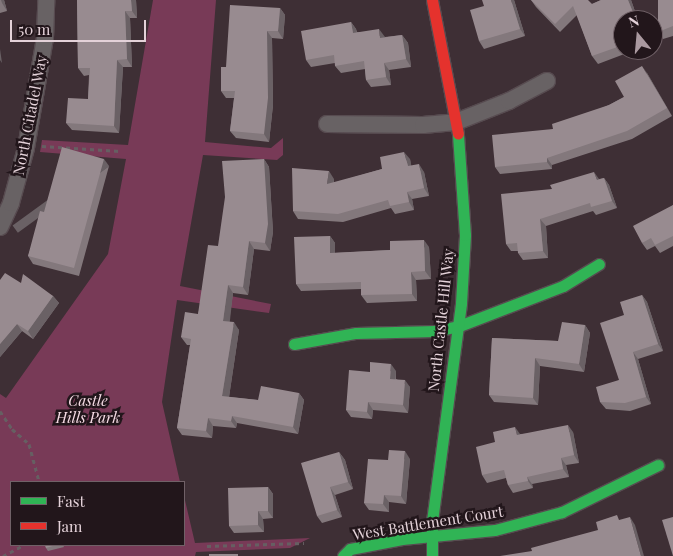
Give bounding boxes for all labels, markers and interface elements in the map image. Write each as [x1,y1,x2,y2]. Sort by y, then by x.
scale bar [12,10,149,42]
north arrow [613,10,663,60]
text: N [626,11,641,32]
text: 50 m [18,19,50,39]
street label: North Citadel Way [9,53,51,177]
street label: North Castle Hill Way [425,247,457,393]
park label: Castle Hills Park [56,391,120,426]
legend [10,481,185,546]
text: Fast [57,491,85,511]
street label: West Battlement Court [351,502,505,544]
text: Jam [57,516,82,536]

